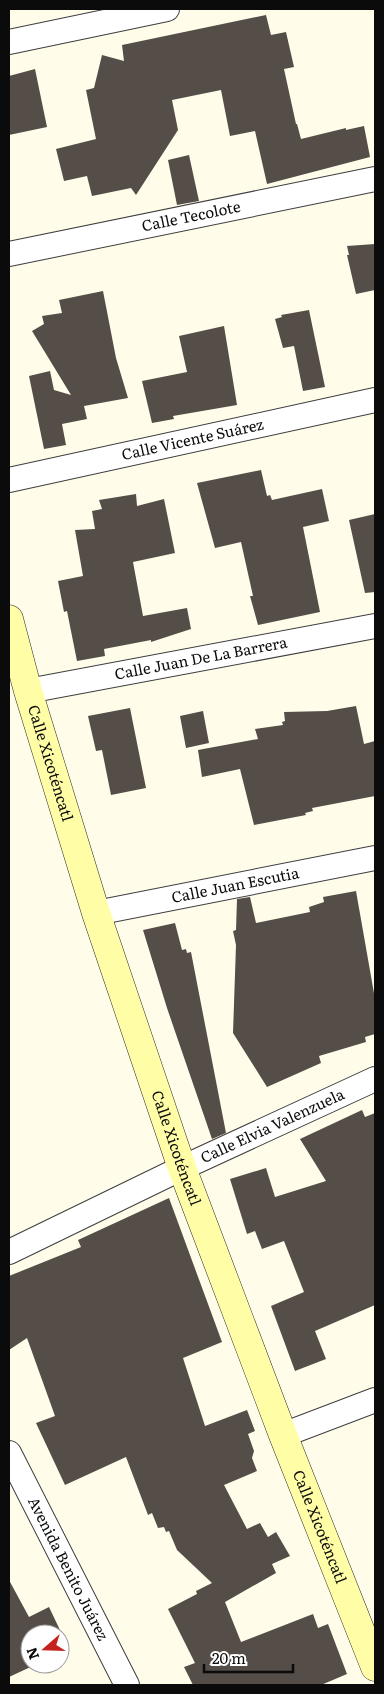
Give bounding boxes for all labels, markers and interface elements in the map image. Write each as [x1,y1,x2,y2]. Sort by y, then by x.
street label: Calle Tecolote [139,194,243,237]
street label: Calle Vicente Suárez [119,412,265,465]
street label: Calle Juan De La Barrera [112,630,290,685]
street label: Calle Xicoténcatl [23,702,80,824]
street label: Calle Juan Escutia [169,860,302,908]
street label: Calle Elvia Valenzuela [196,1081,349,1168]
street label: Calle Xicoténcatl [147,1087,208,1208]
street label: Calle Xicoténcatl [288,1466,354,1587]
street label: Avenida Benito Juárez [23,1492,115,1644]
north arrow [20,1624,70,1674]
scale bar [204,1642,293,1674]
text: N [20,1645,43,1663]
text: 20 m [212,1646,246,1669]

